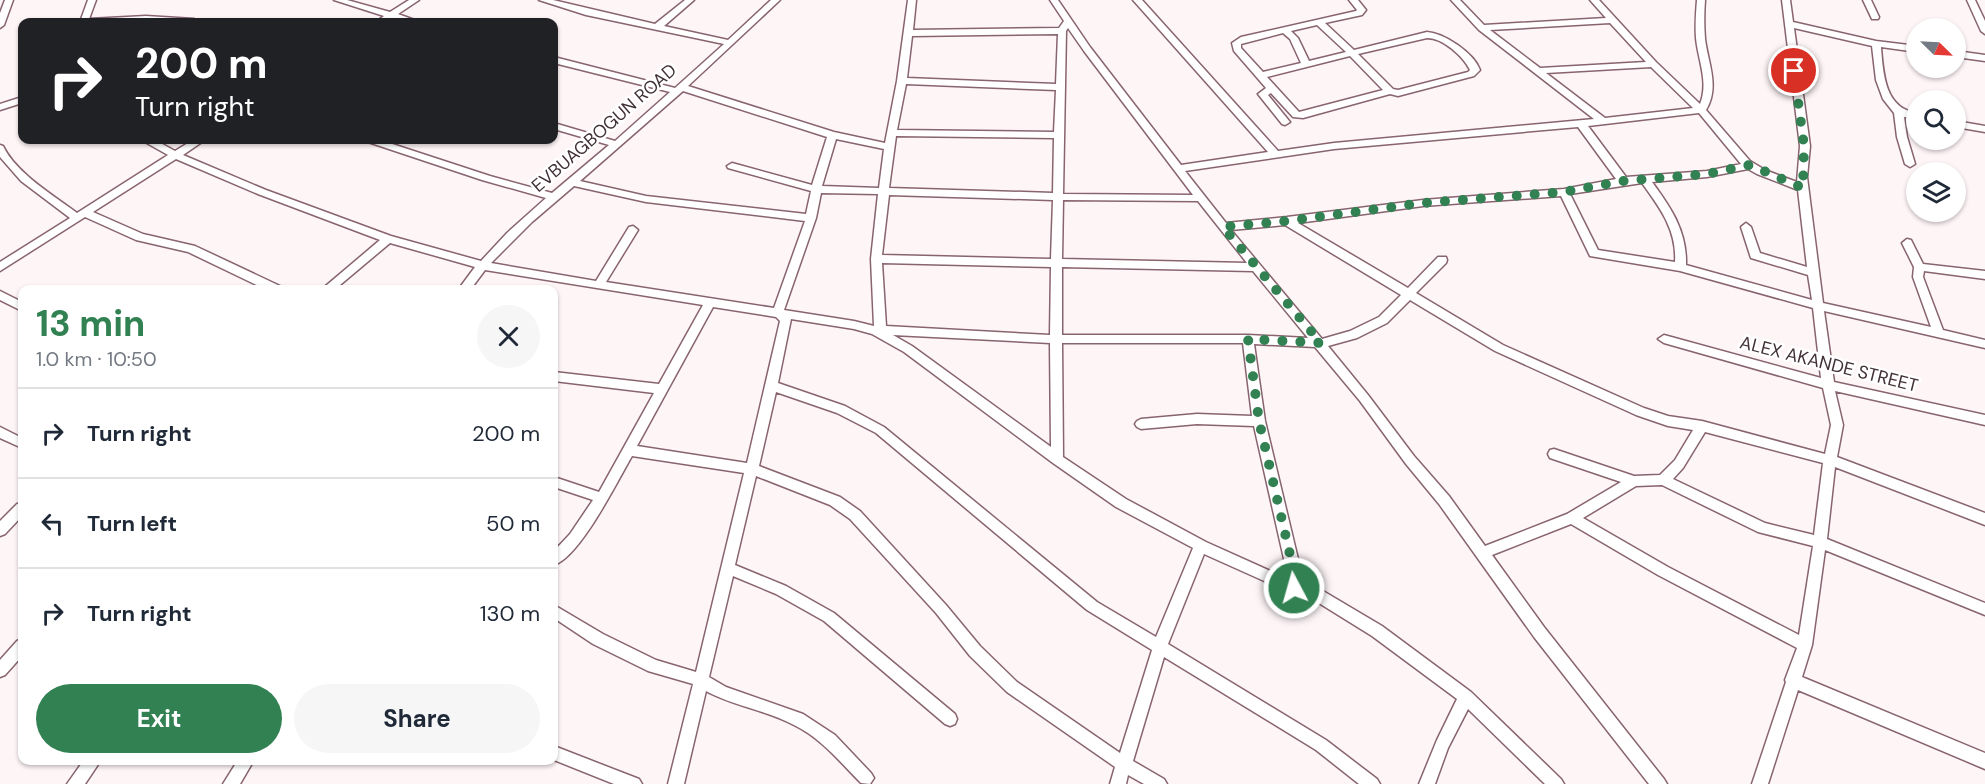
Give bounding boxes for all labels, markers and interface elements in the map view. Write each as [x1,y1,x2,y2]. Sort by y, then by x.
north arrow [1906,18,1966,78]
map controls [1906,18,1966,222]
text: 200 m [135,36,268,91]
icon: right [36,42,114,120]
pin [1768,45,1819,96]
icon: arrive [1777,54,1810,87]
street label: EVBUAGBOGUN ROAD [526,58,682,198]
text: Turn right [135,89,255,124]
button: search [1906,90,1966,150]
button: layers [1906,162,1966,222]
text: 13 min [36,300,145,347]
button: close [477,305,540,368]
street label: ALEX AKANDE STREET [1737,330,1921,398]
text: 1.0 km · 10:50 [36,346,157,372]
icon: right [36,417,69,450]
text: Turn right [87,419,192,448]
text: 200 m [472,419,540,448]
icon: left [36,507,69,540]
text: Turn left [87,509,177,538]
text: 50 m [486,509,540,538]
position arrow [1262,556,1326,620]
icon: right [36,597,69,630]
text: Turn right [87,599,192,628]
text: 130 m [480,599,540,628]
button: Exit [36,684,282,753]
button: Share [294,684,540,753]

